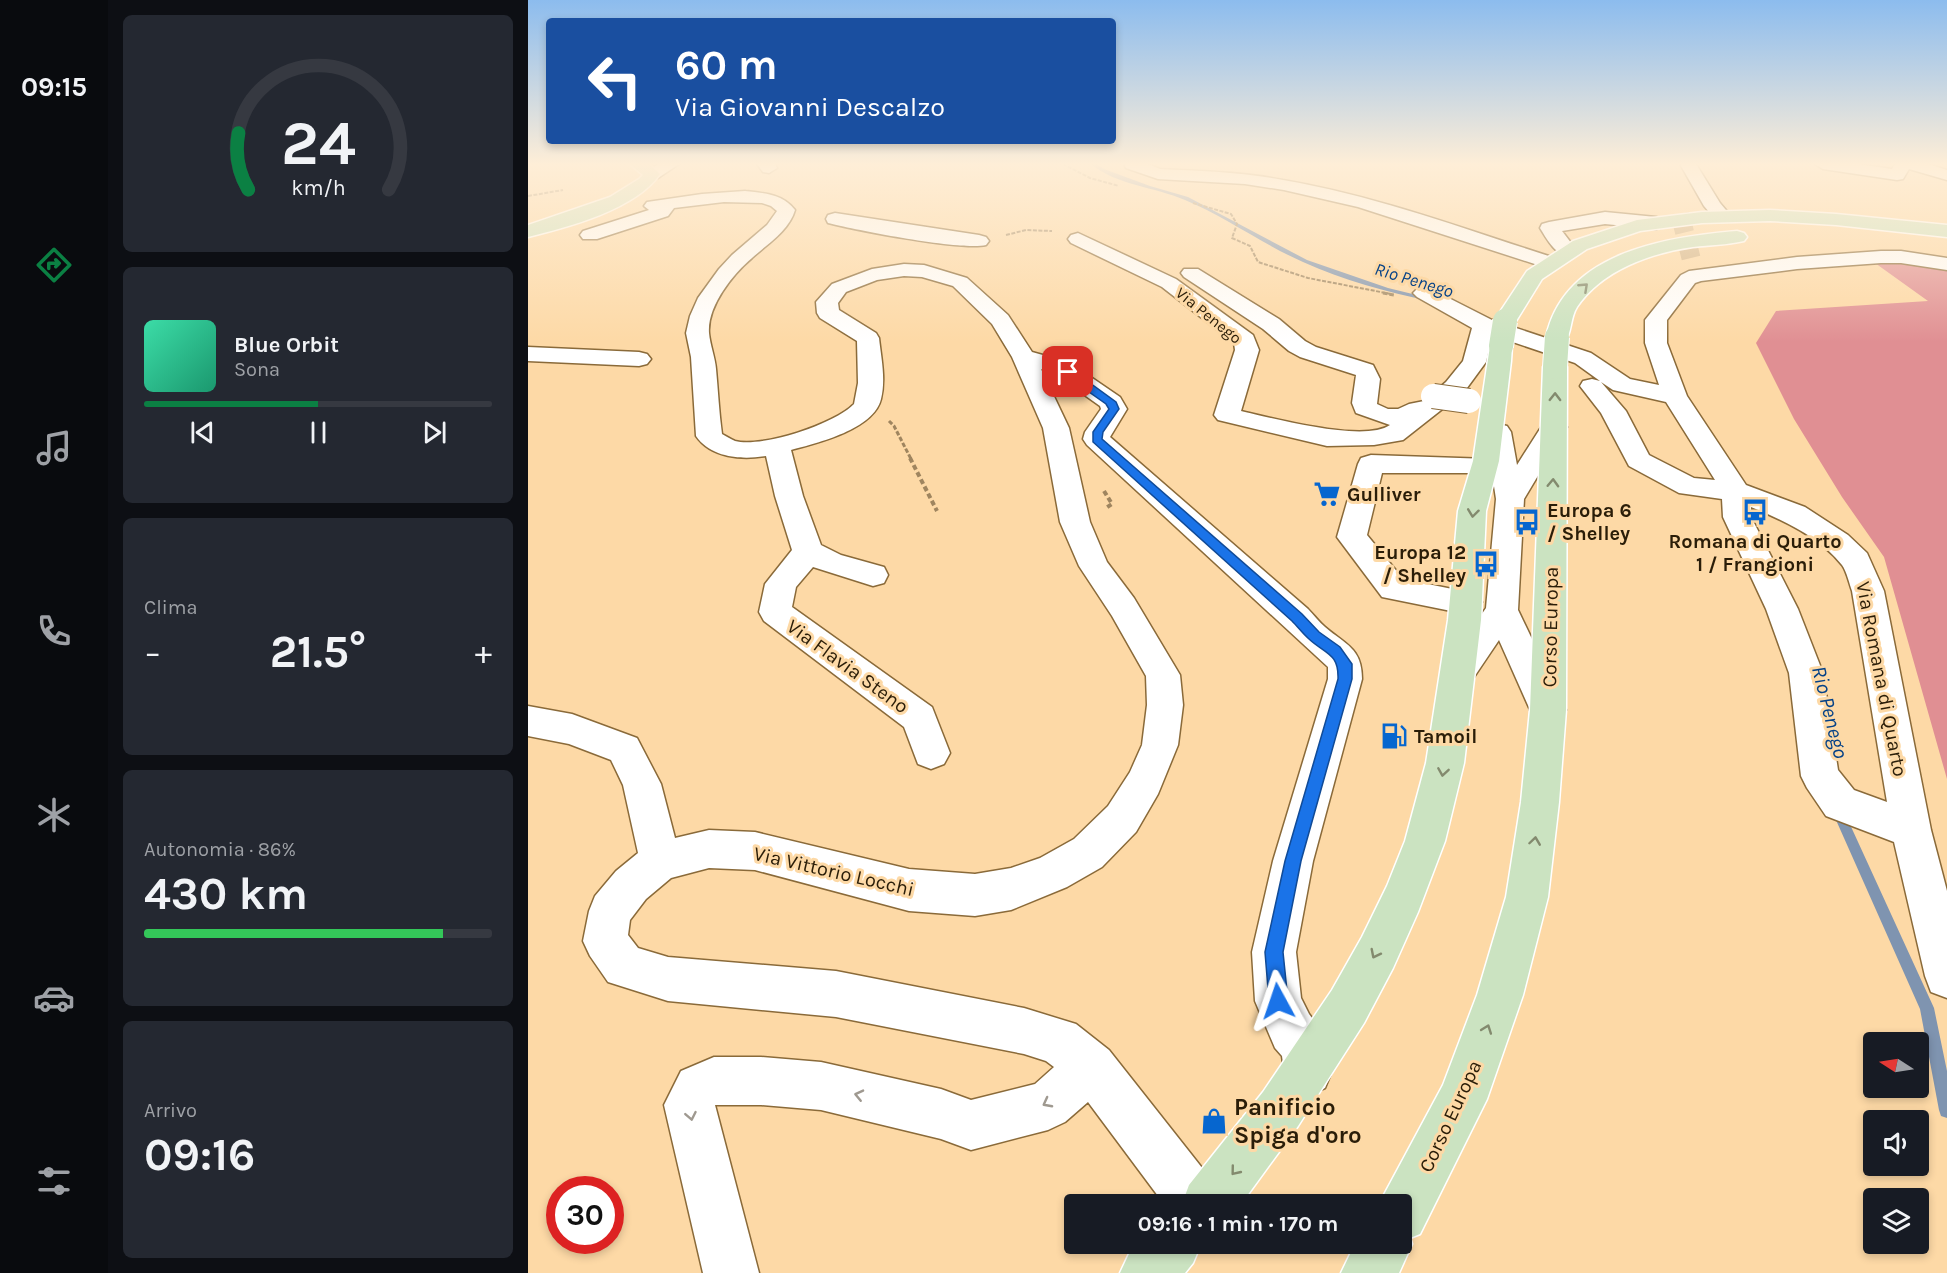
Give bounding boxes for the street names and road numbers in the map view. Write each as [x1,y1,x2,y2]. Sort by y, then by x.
street label: Via Penego [1172,283,1245,348]
street label: Corso Europa [1538,566,1563,688]
street label: Via Romana di Quarto [1851,580,1912,779]
street label: Via Flavia Steno [782,615,913,718]
street label: Via Vittorio Locchi [751,842,916,901]
street label: Corso Europa [1414,1057,1486,1176]

